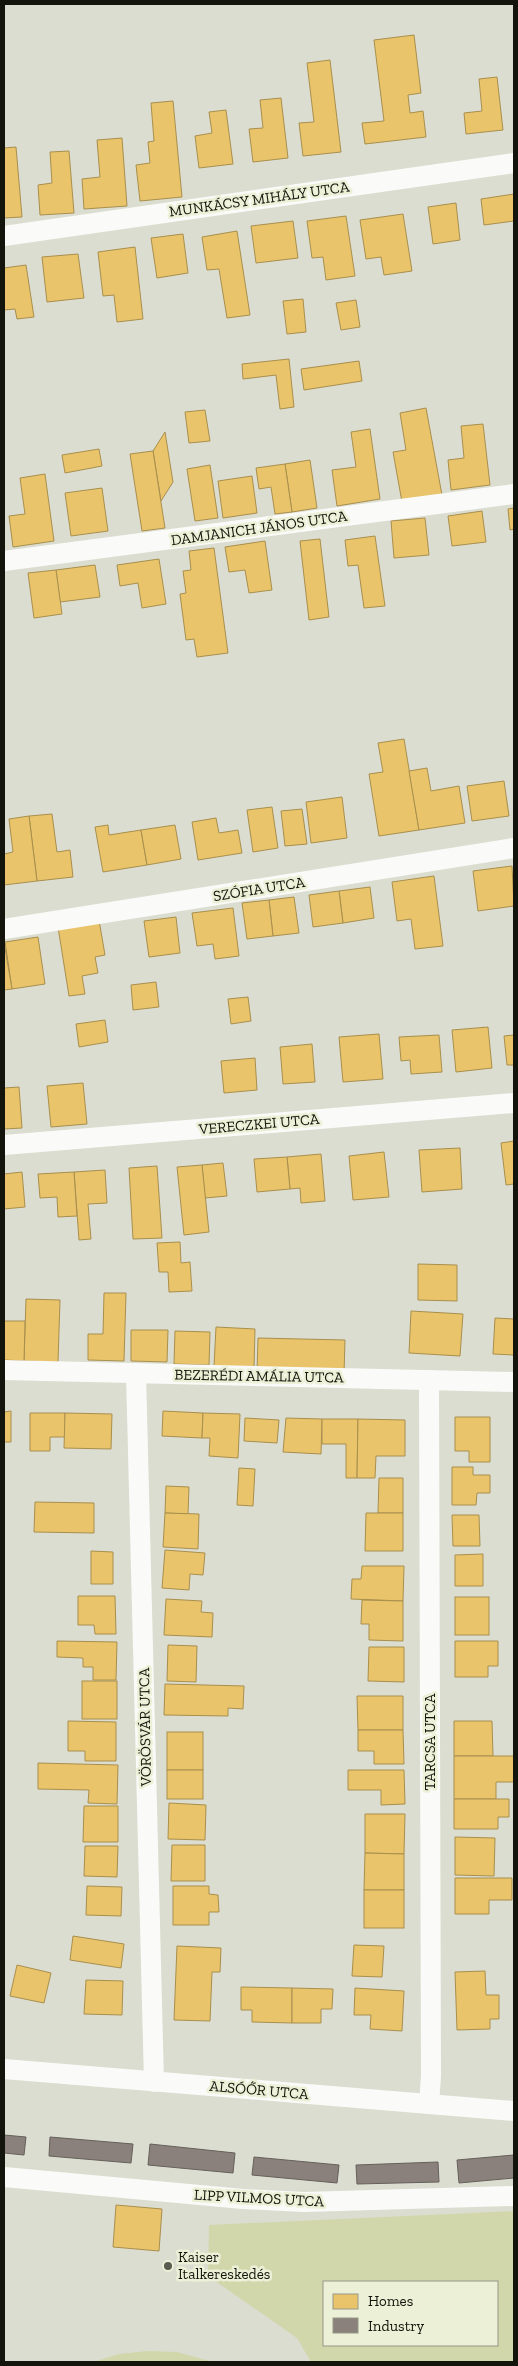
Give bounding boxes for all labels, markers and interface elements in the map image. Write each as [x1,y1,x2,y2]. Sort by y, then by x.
street label: MUNKÁCSY MIHÁLY UTCA [168,177,351,221]
street label: DAMJANICH JÁNOS UTCA [170,507,348,549]
street label: SZÓFIA UTCA [212,873,306,905]
street label: VERECZKEI UTCA [197,1110,320,1138]
street label: BEZERÉDI AMÁLIA UTCA [174,1366,344,1386]
street label: VÖRÖSVÁR UTCA [135,1667,155,1787]
street label: TARCSA UTCA [421,1693,439,1790]
street label: ALSÓŐR UTCA [209,2077,310,2103]
street label: LIPP VILMOS UTCA [194,2186,325,2210]
place label: Kaiser Italkereskedés [178,2248,270,2283]
marker: Kaiser Italkereskedés [162,2260,174,2272]
legend [323,2281,498,2346]
text: Homes [368,2292,413,2310]
text: Industry [368,2317,425,2335]

